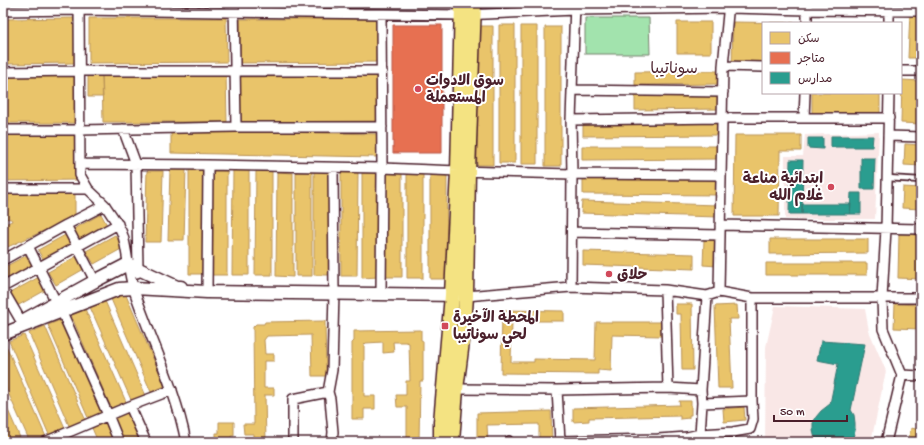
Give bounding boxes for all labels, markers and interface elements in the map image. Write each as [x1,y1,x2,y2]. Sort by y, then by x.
legend [762,22,902,94]
text: سكن [798,33,820,47]
text: متاجر [797,53,825,67]
district label: سوناتيبا [650,61,698,80]
place label: سوق الادوات المستعملة [426,73,504,108]
text: مدارس [798,73,832,87]
marker: سوق الادوات المستعملة [413,84,423,94]
place label: ابتدائية مناعة غلام الله [743,170,823,206]
marker: ابتدائية مناعة غلام الله [826,182,836,192]
place label: حلاق [617,267,647,285]
marker: حلاق [604,269,614,279]
place label: المحطة الآخيرة لحي سوناتيبا [453,307,539,348]
marker: المحطة الآخيرة لحي سوناتيبا [440,321,450,331]
scale bar [774,397,847,423]
text: 50 m [780,406,805,420]

